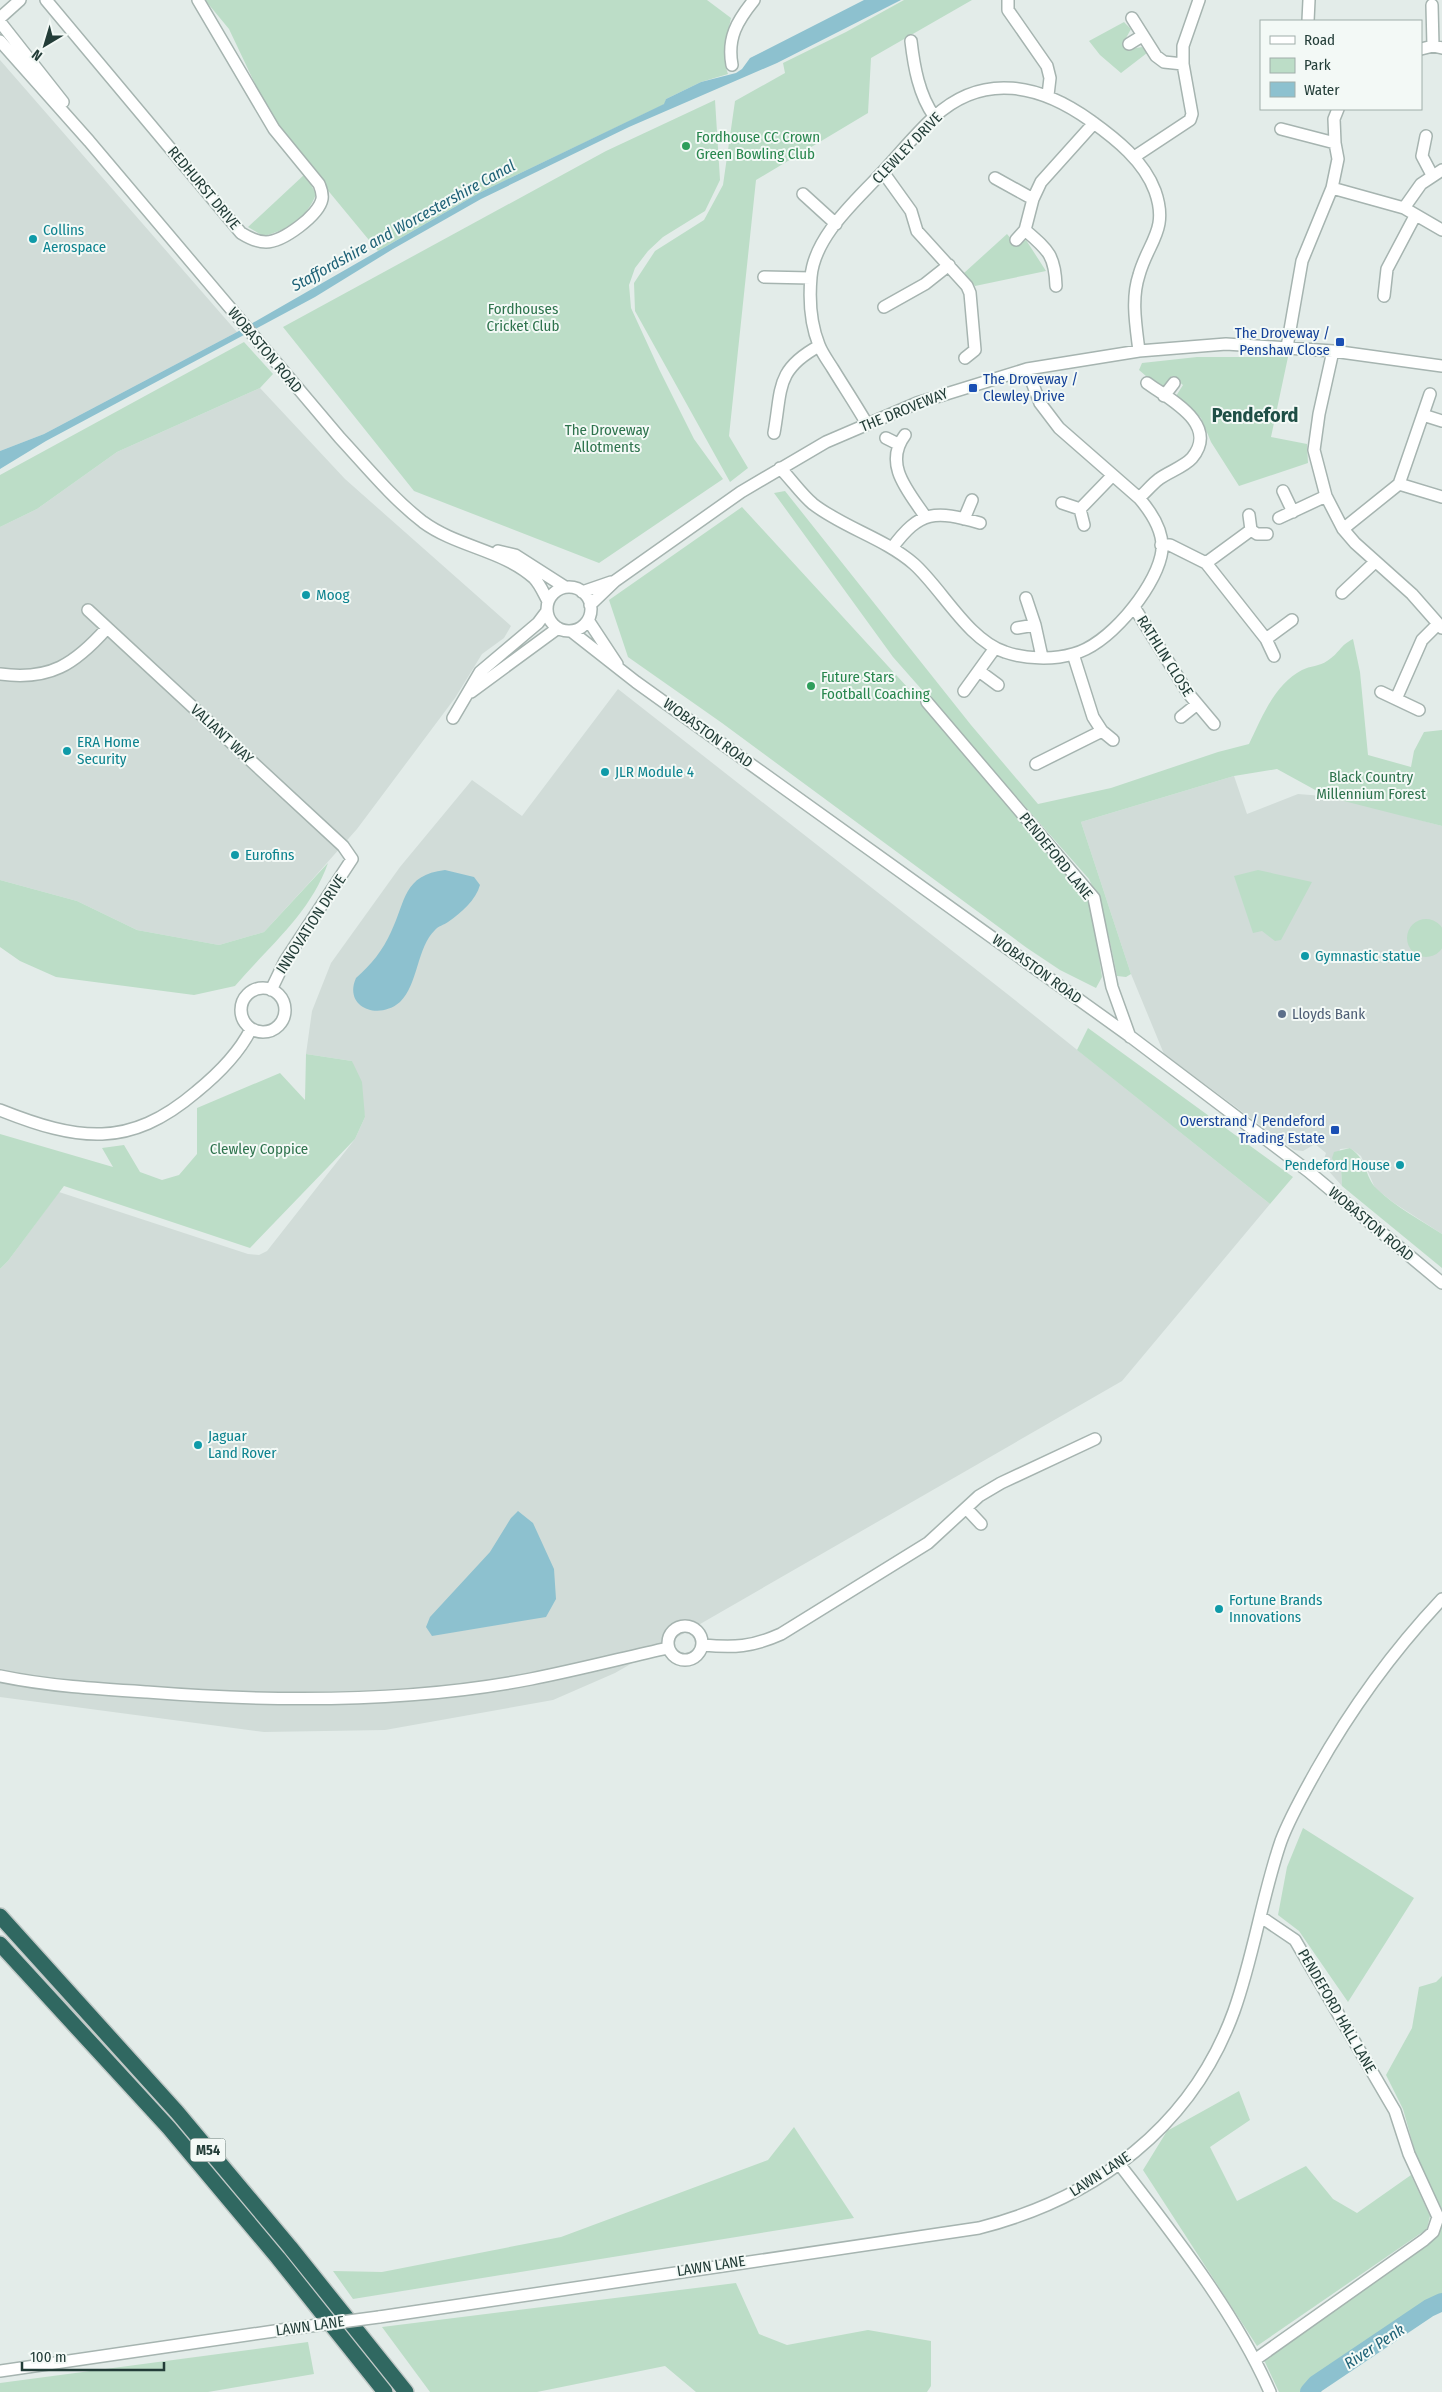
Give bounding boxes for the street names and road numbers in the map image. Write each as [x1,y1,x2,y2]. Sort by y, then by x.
street label: CLEWLEY DRIVE [868,108,946,188]
street label: REDHURST DRIVE [164,143,244,233]
street label: WOBASTON ROAD [224,304,306,396]
street label: THE DROVEWAY [857,384,951,436]
street label: RATHLIN CLOSE [1133,612,1197,700]
street label: WOBASTON ROAD [660,695,756,771]
street label: VALIANT WAY [187,700,257,768]
street label: PENDEFORD LANE [1015,809,1097,903]
street label: INNOVATION DRIVE [272,871,350,977]
street label: WOBASTON ROAD [989,931,1085,1007]
street label: WOBASTON ROAD [1325,1183,1417,1265]
street label: PENDEFORD HALL LANE [1294,1946,1380,2076]
road number: M54 [190,2138,226,2162]
street label: LAWN LANE [1066,2148,1134,2200]
street label: LAWN LANE [675,2252,747,2280]
street label: LAWN LANE [275,2312,345,2340]

